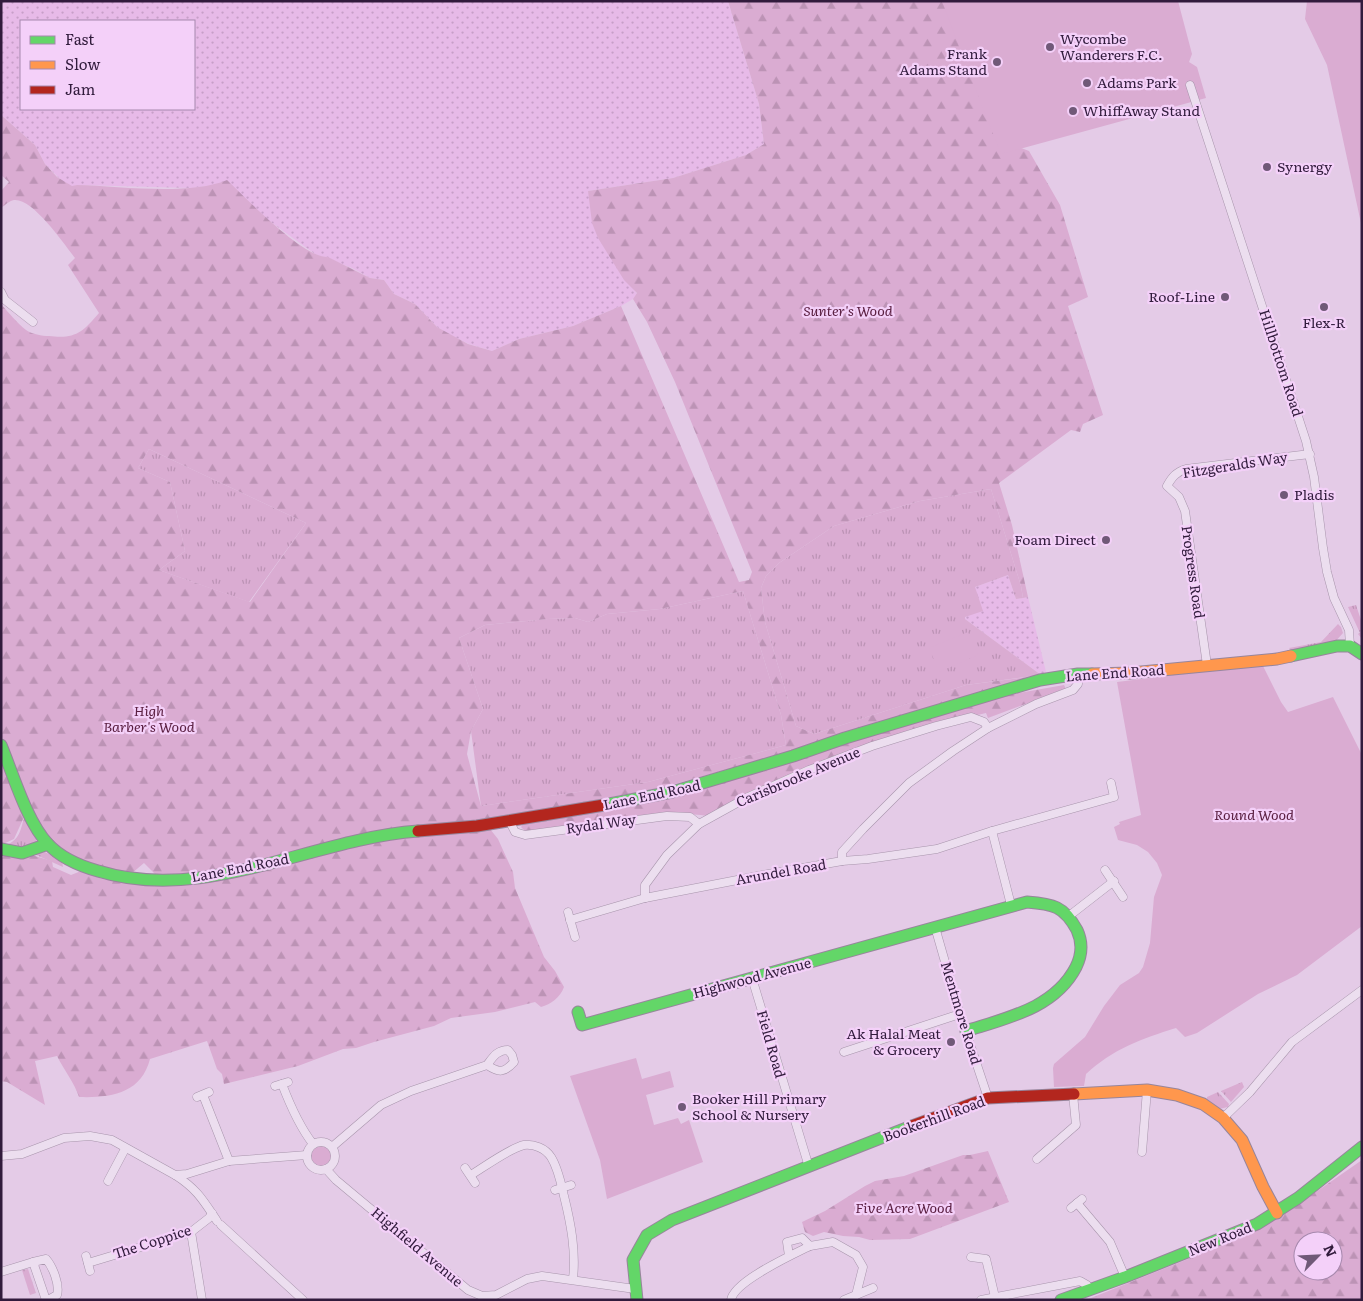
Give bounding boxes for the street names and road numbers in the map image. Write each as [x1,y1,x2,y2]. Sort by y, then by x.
street label: Hillbottom Road [1255,306,1309,419]
street label: Fitzgeralds Way [1181,446,1290,482]
street label: Progress Road [1178,524,1210,620]
street label: Lane End Road [1065,659,1165,685]
street label: Carisbrooke Avenue [732,741,863,811]
street label: Lane End Road [601,774,703,814]
street label: Rydal Way [565,808,638,838]
street label: Lane End Road [189,848,291,886]
street label: Arundel Road [734,853,828,889]
street label: Highwood Avenue [690,952,813,1002]
street label: Mentmore Road [937,959,987,1067]
street label: Field Road [753,1007,791,1081]
street label: Bookerhill Road [880,1090,988,1146]
street label: Highfield Avenue [367,1202,468,1291]
street label: New Road [1185,1216,1255,1260]
street label: The Coppice [110,1219,193,1263]

